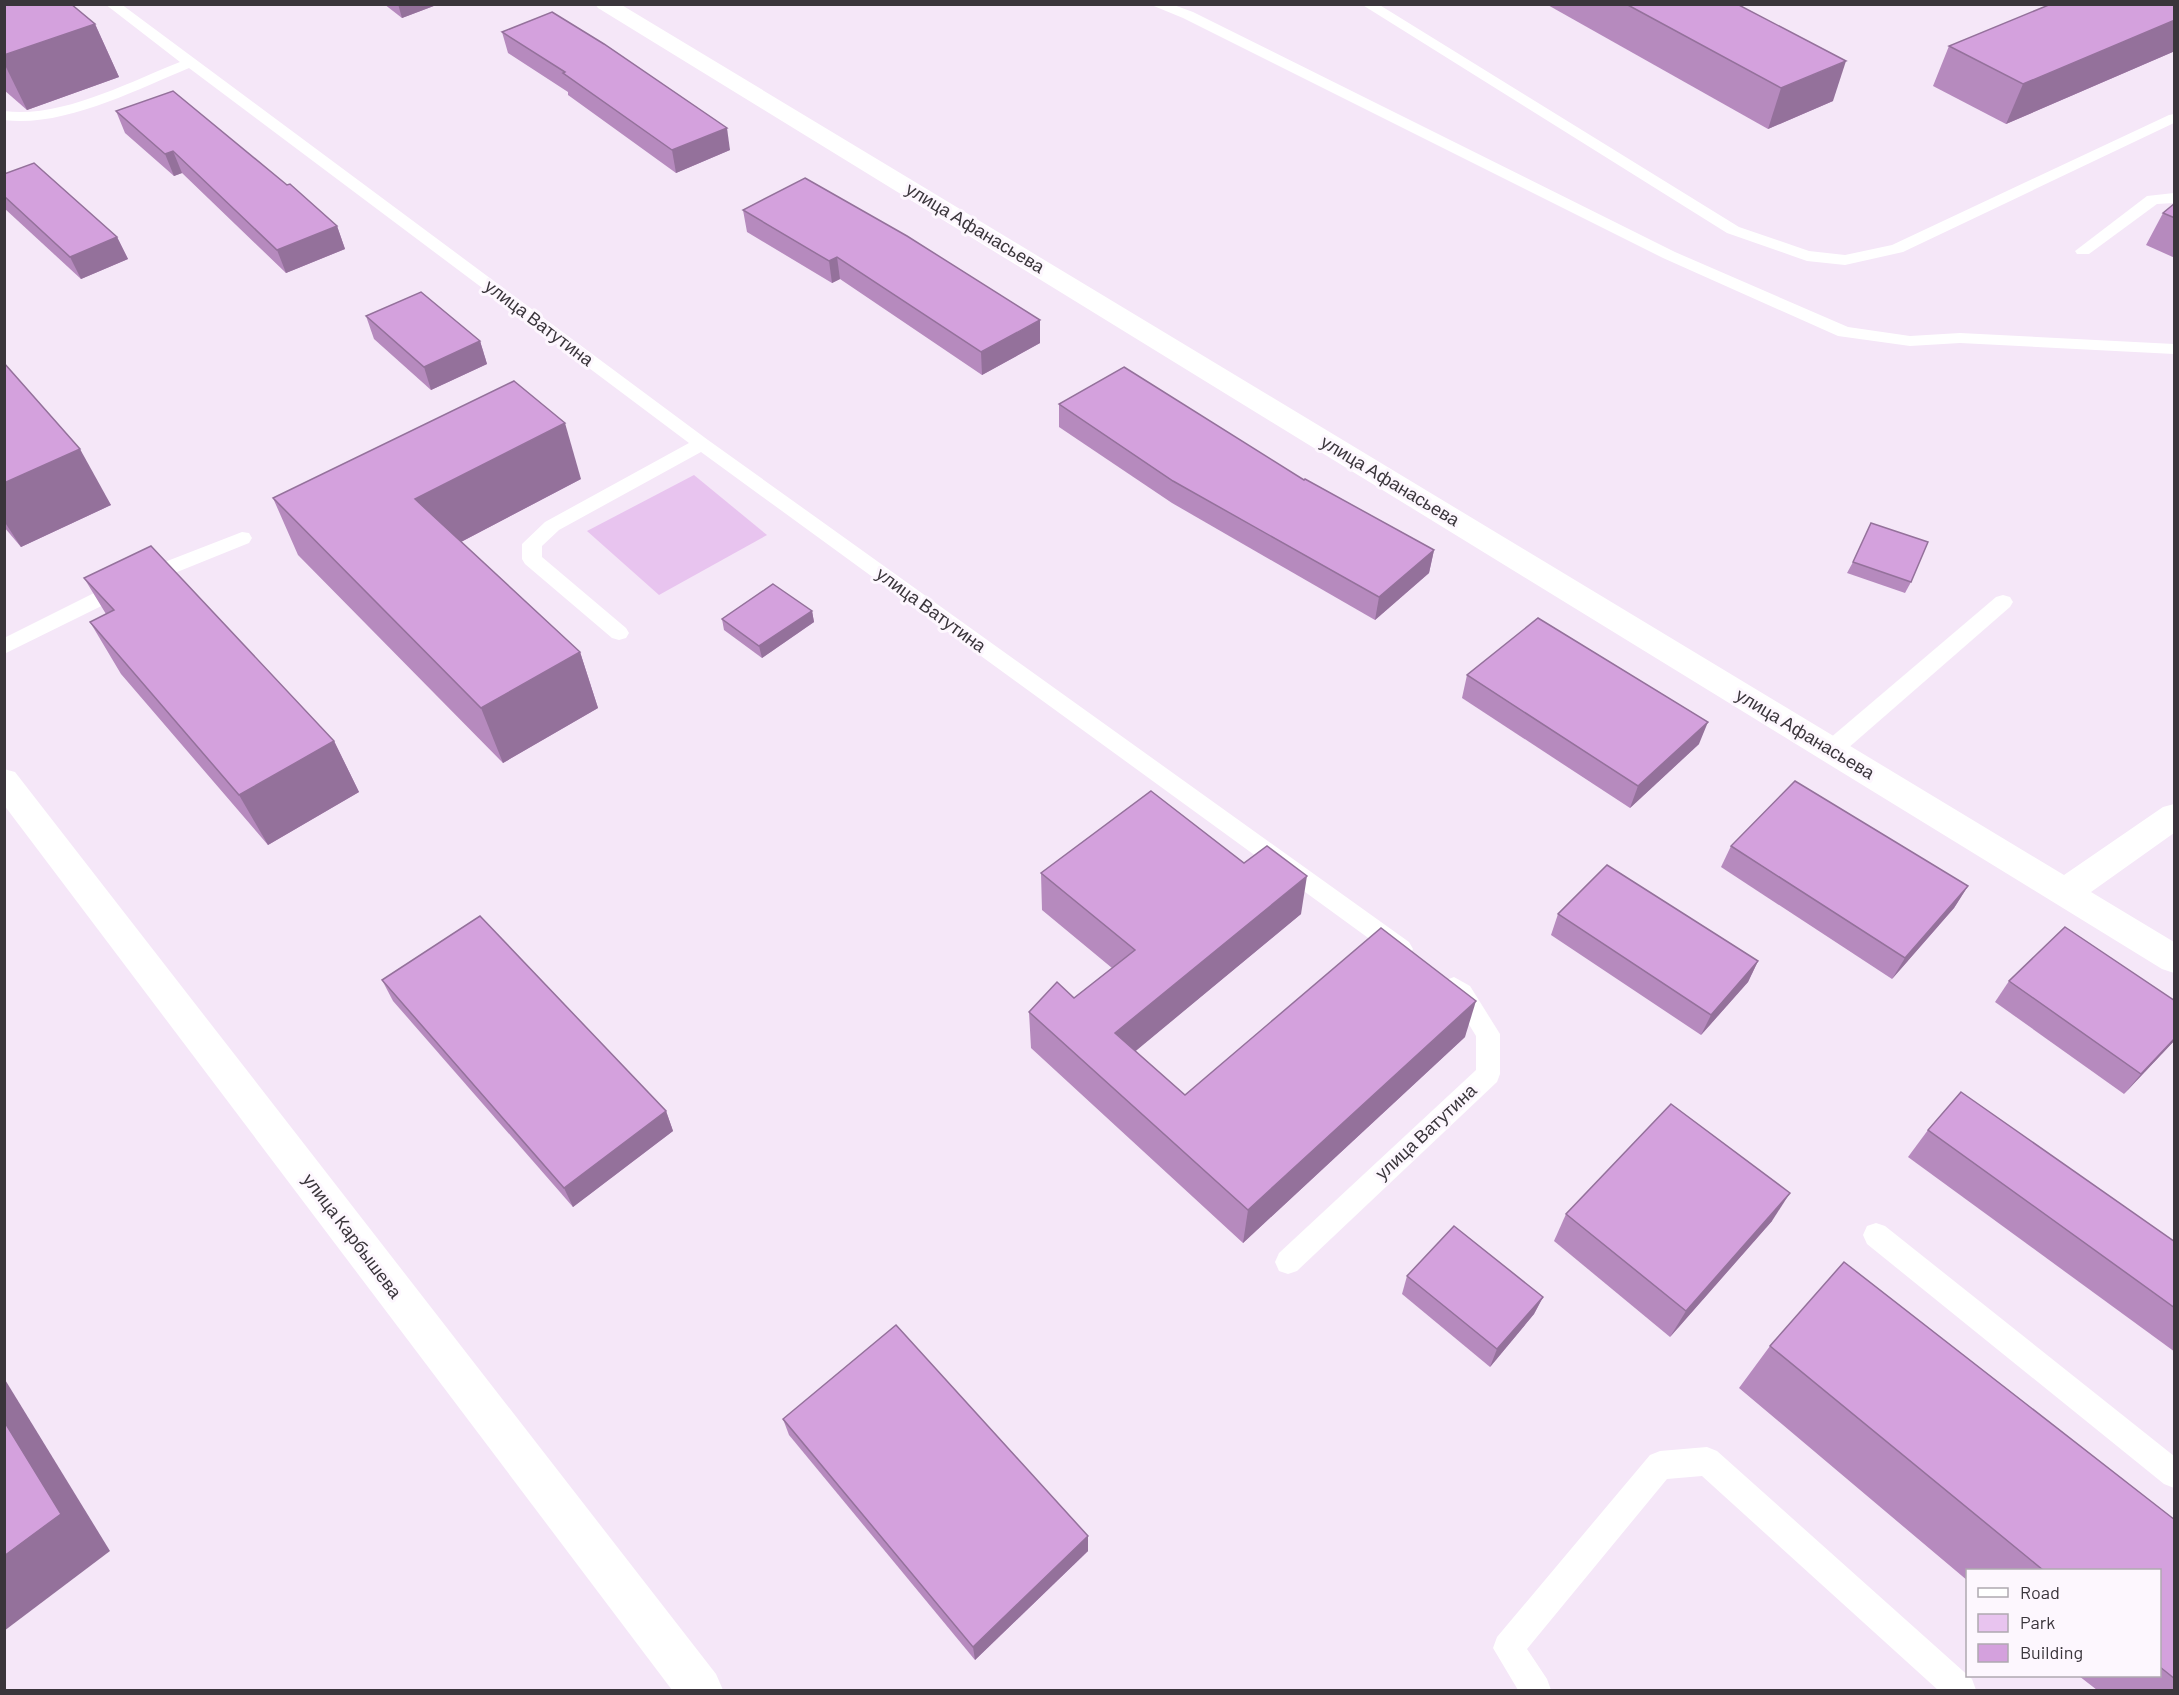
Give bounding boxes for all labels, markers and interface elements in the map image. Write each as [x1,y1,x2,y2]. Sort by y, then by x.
street label: улица Афанасьева [902,177,1050,278]
street label: улица Ватутина [481,274,599,371]
street label: улица Афанасьева [1317,430,1465,531]
street label: улица Ватутина [872,562,992,657]
street label: улица Афанасьева [1732,683,1880,784]
street label: улица Ватутина [1370,1078,1481,1184]
street label: улица Карбышева [299,1169,408,1303]
legend [1966,1569,2161,1677]
text: Road [2020,1581,2060,1603]
text: Park [2020,1611,2055,1633]
text: Building [2020,1641,2083,1663]

